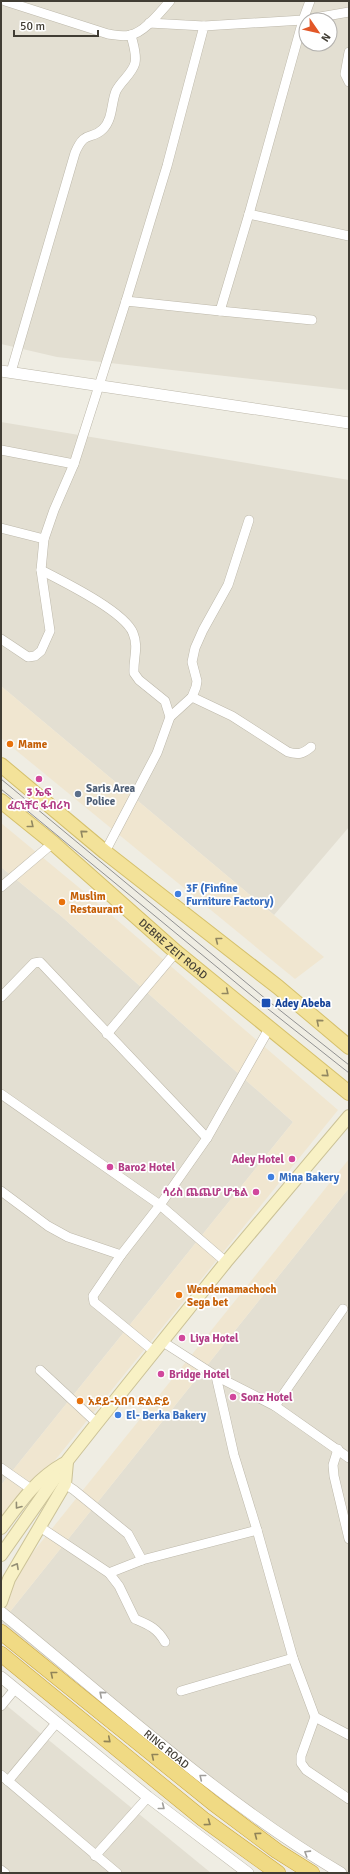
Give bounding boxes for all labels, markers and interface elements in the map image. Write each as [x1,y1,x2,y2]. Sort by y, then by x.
scale bar [14,12,98,38]
north arrow [298,12,338,52]
text: 50 m [20,19,45,34]
text: N [318,31,333,44]
place label: Mame [18,738,48,751]
marker: Mame [5,739,15,749]
marker: 3 ኤፍ ፈርኒቸር ፋብሪካ [34,774,44,784]
place label: Saris Area Police [86,782,136,808]
place label: 3 ኤፍ ፈርኒቸር ፋብሪካ [8,786,70,812]
marker: Saris Area Police [73,789,83,799]
one-way arrow [27,821,34,828]
one-way arrow [80,831,88,838]
place label: 3F (Finfine Furniture Factory) [186,882,274,908]
marker: 3F (Finfine Furniture Factory) [173,889,183,899]
place label: Muslim Restaurant [70,890,123,916]
marker: Muslim Restaurant [57,897,67,907]
street label: DEBRE ZEIT ROAD [136,916,210,982]
one-way arrow [215,938,222,945]
one-way arrow [221,987,228,994]
marker: Adey Abeba [260,997,272,1009]
place label: Adey Abeba [275,997,331,1010]
one-way arrow [316,1019,324,1026]
one-way arrow [321,1070,329,1077]
place label: Adey Hotel [232,1153,285,1166]
marker: Adey Hotel [287,1154,297,1164]
place label: Baro2 Hotel [118,1161,175,1174]
marker: Baro2 Hotel [105,1162,115,1172]
place label: Mina Bakery [279,1171,340,1184]
marker: Mina Bakery [266,1172,276,1182]
place label: ሳሪስ ጨጨሆ ሆቴል [163,1186,248,1199]
marker: ሳሪስ ጨጨሆ ሆቴል [251,1187,261,1197]
place label: Wendemamachoch Sega bet [187,1283,277,1309]
marker: Wendemamachoch Sega bet [174,1290,184,1300]
place label: Liya Hotel [190,1332,239,1345]
marker: Liya Hotel [177,1333,187,1343]
place label: Bridge Hotel [169,1368,230,1381]
marker: Bridge Hotel [156,1369,166,1379]
place label: Sonz Hotel [241,1391,293,1404]
marker: Sonz Hotel [228,1392,238,1402]
place label: አደይ-አበባ ድልድይ [88,1395,170,1408]
marker: አደይ-አበባ ድልድይ [75,1396,85,1406]
place label: El- Berka Bakery [126,1409,207,1422]
marker: El- Berka Bakery [113,1410,123,1420]
one-way arrow [16,1501,23,1508]
one-way arrow [11,1563,19,1570]
one-way arrow [50,1672,58,1679]
one-way arrow [99,1692,106,1699]
street label: RING ROAD [141,1727,192,1771]
one-way arrow [103,1735,110,1742]
one-way arrow [152,1753,159,1760]
one-way arrow [200,1774,207,1781]
one-way arrow [157,1803,164,1810]
one-way arrow [204,1818,211,1825]
one-way arrow [254,1833,261,1840]
one-way arrow [304,1850,311,1858]

